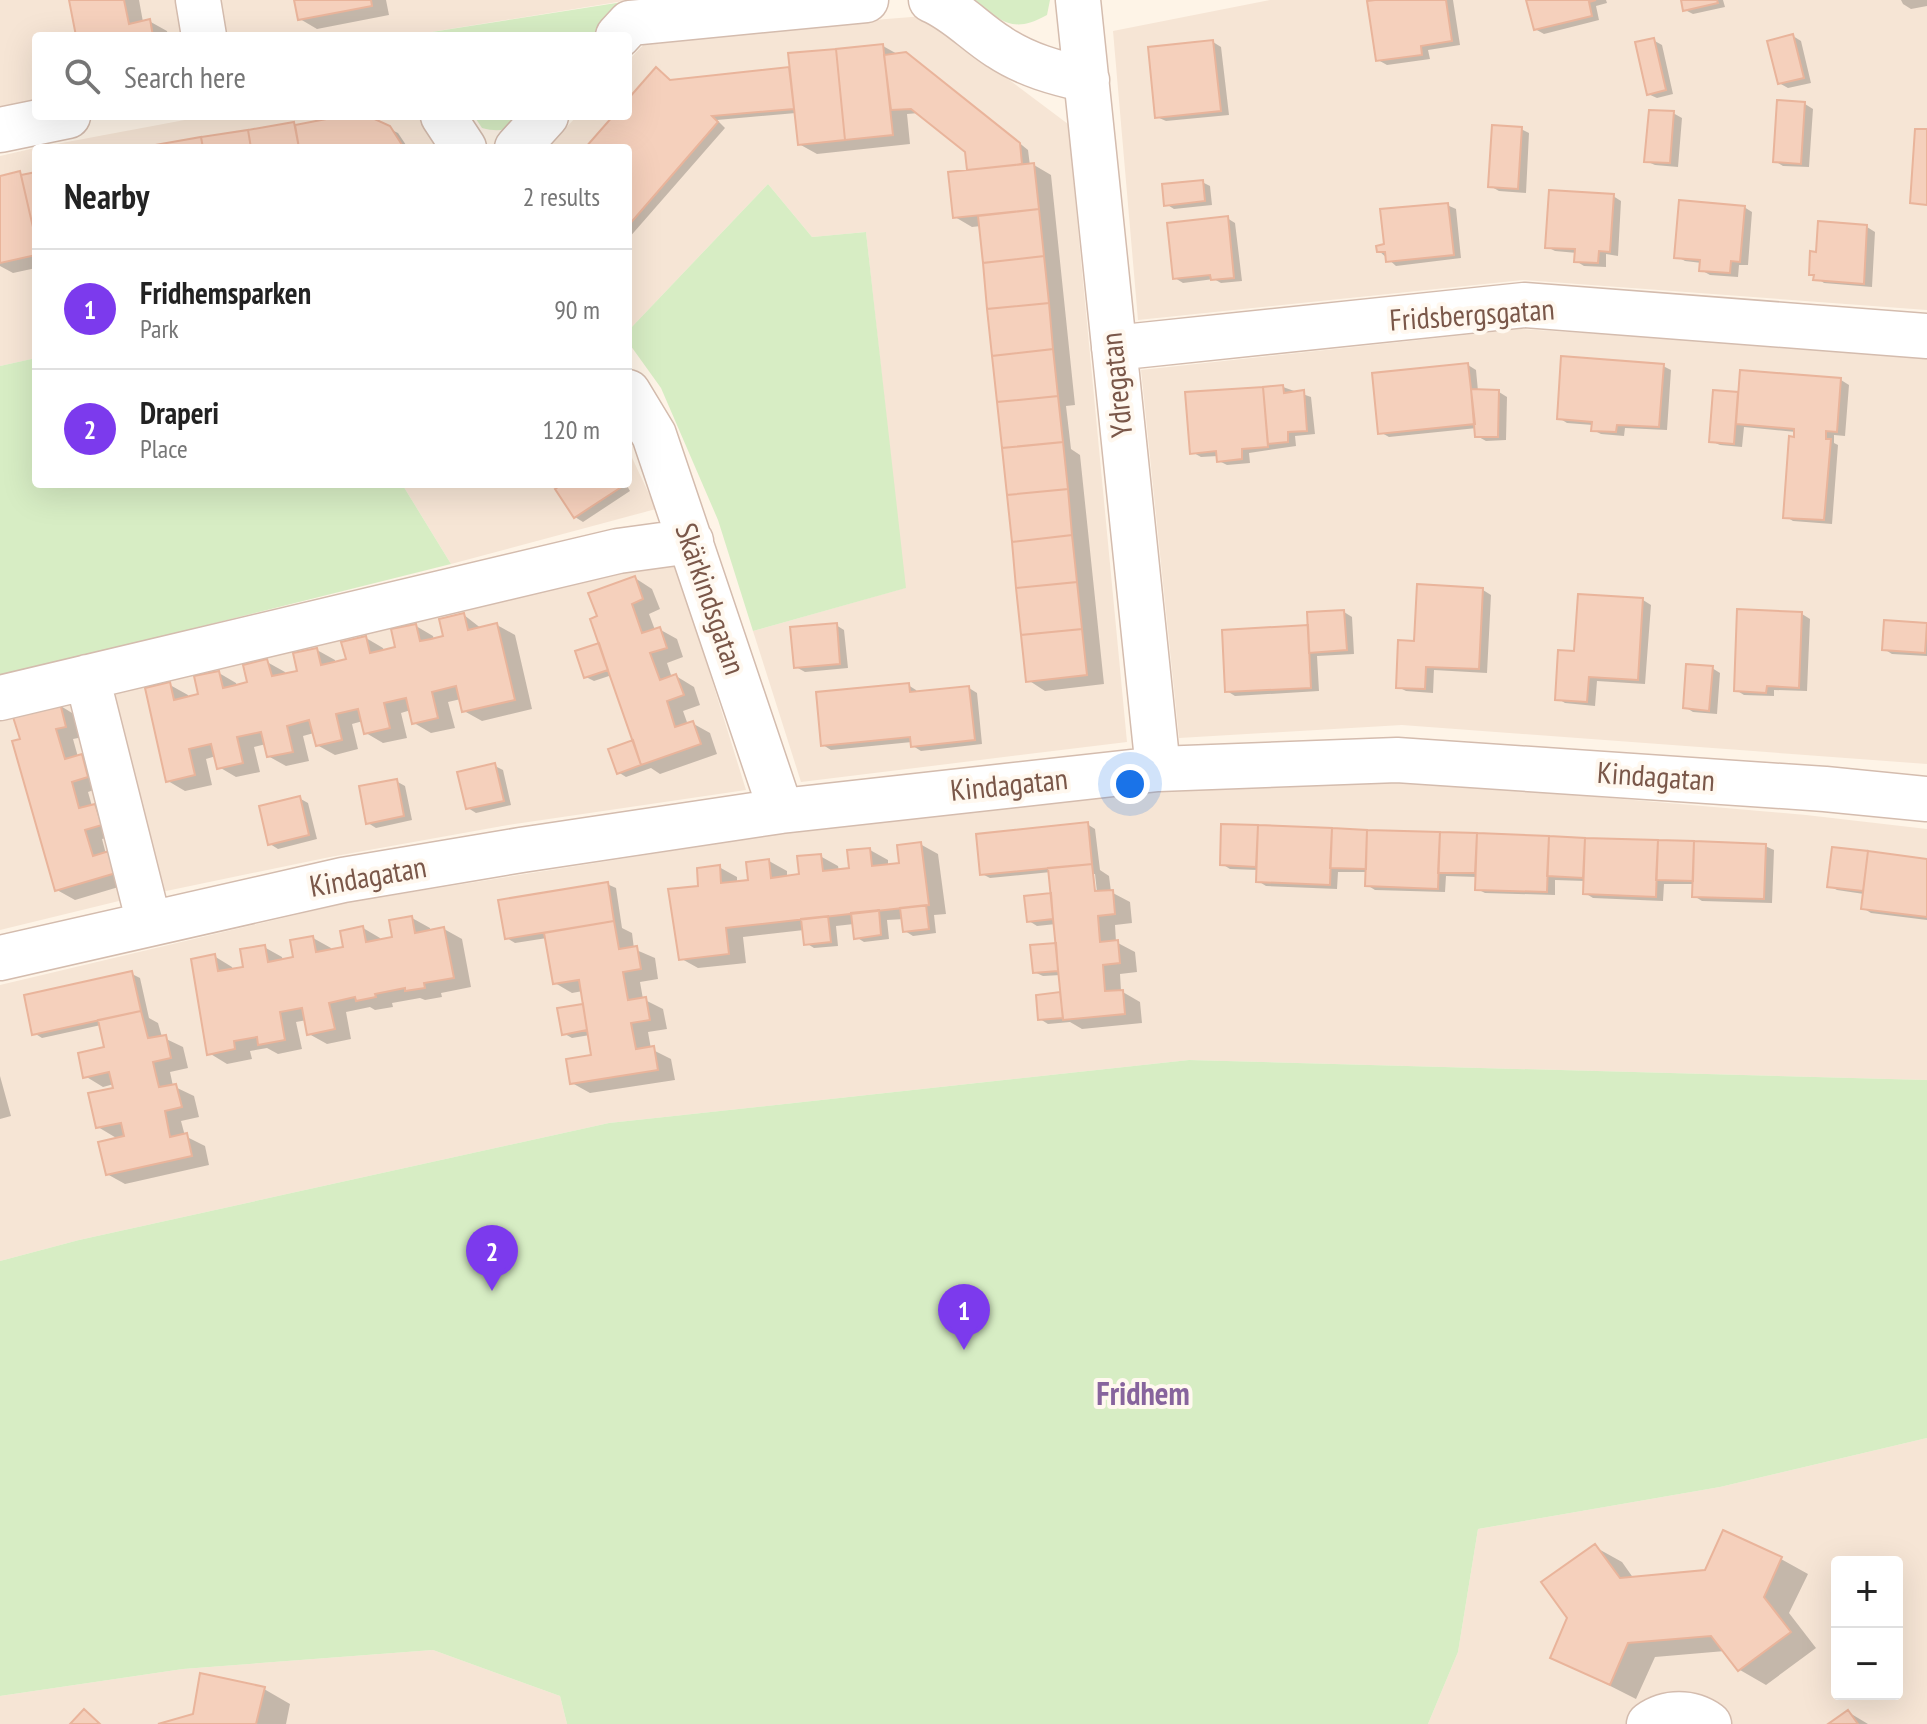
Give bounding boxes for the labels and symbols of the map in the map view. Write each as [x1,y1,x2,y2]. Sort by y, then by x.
street label: Fridsbergsgatan [1388,288,1556,339]
street label: Ydregatan [1091,331,1140,440]
street label: Skärkindsgatan [667,518,755,679]
street label: Kindagatan [1596,752,1716,799]
street label: Kindagatan [948,758,1069,809]
your location [1110,764,1150,804]
street label: Kindagatan [306,846,429,905]
pin: 2 [466,1225,518,1291]
pin: 1 [938,1284,990,1350]
district label: Fridhem [1096,1372,1190,1414]

